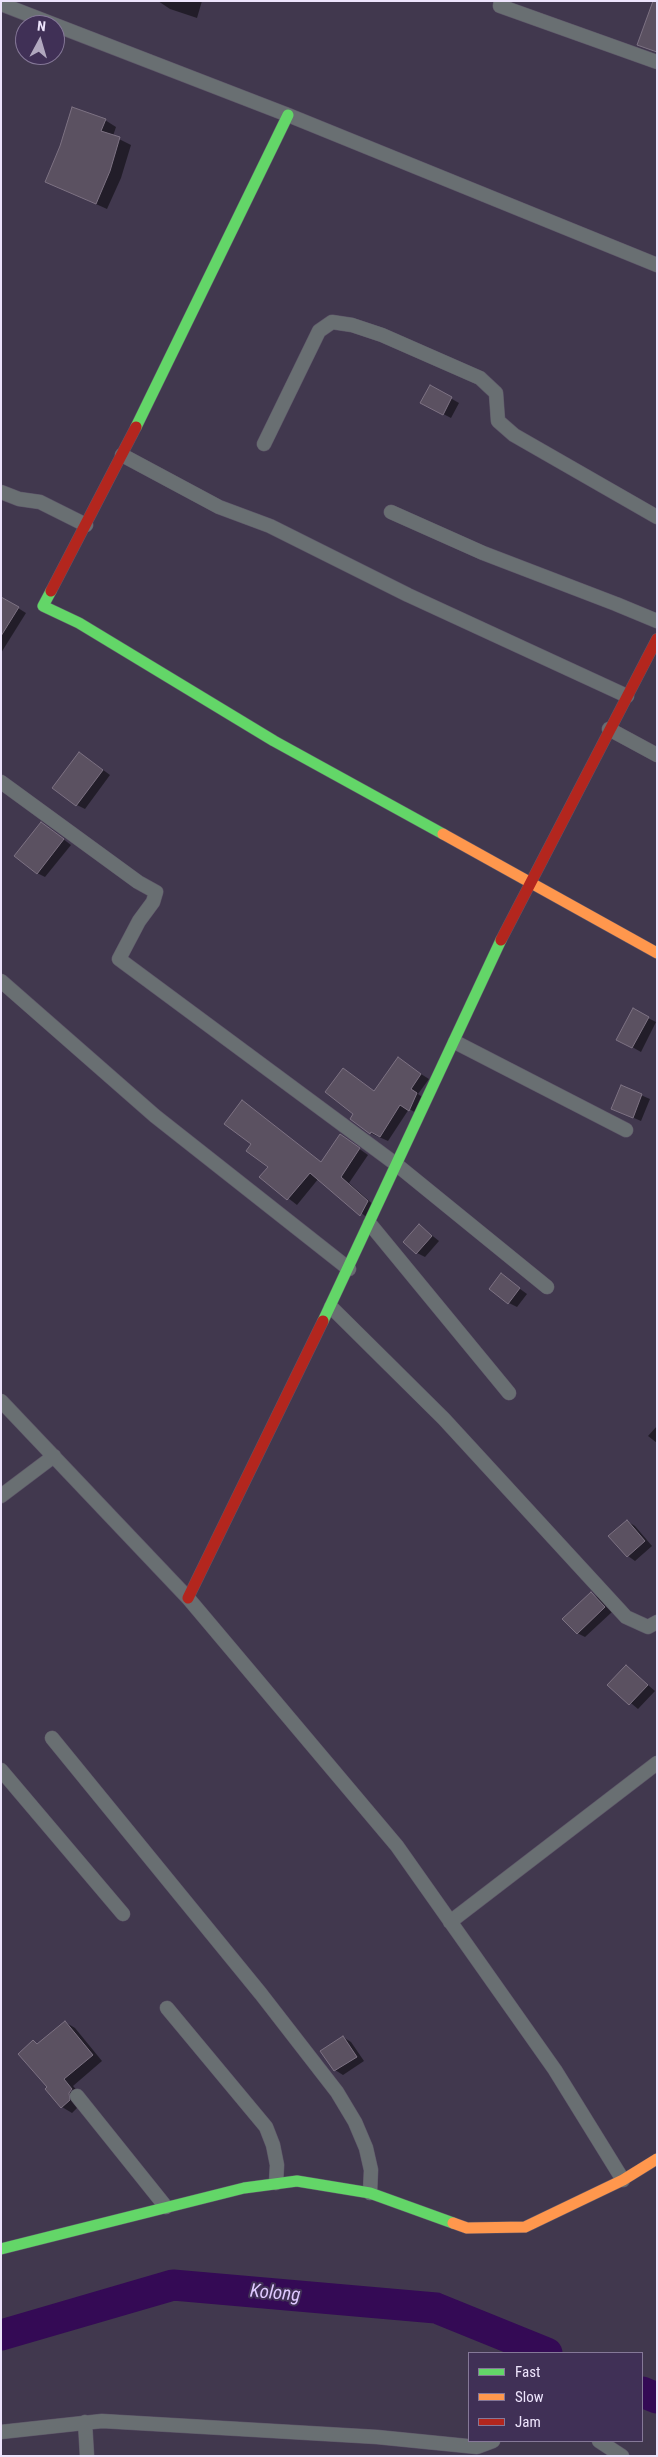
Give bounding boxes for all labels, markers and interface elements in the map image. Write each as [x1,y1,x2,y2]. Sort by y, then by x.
north arrow [15,15,65,65]
text: N [36,18,47,34]
water label: Kolong [249,2280,301,2308]
legend [468,2352,643,2442]
text: Fast [515,2363,540,2381]
text: Slow [515,2388,544,2406]
text: Jam [515,2413,541,2431]

